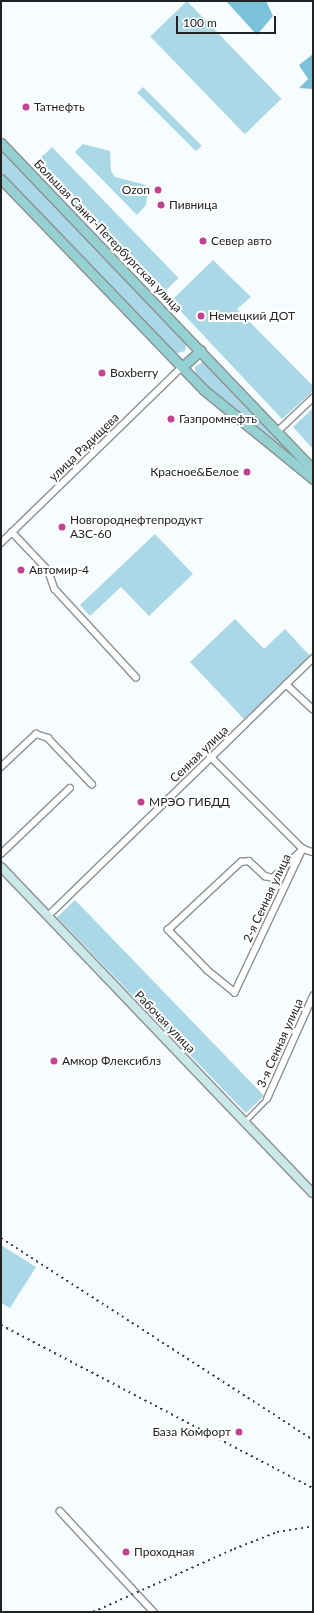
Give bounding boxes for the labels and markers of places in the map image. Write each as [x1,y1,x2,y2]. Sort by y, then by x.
place label: Татнефть [34,100,85,114]
marker: Татнефть [21,102,31,112]
place label: Ozon [122,183,150,197]
marker: Ozon [153,185,163,195]
place label: Пивница [169,198,217,212]
marker: Пивница [156,200,166,210]
place label: Север авто [211,234,272,248]
marker: Север авто [198,236,208,246]
place label: Немецкий ДОТ [209,309,295,323]
marker: Немецкий ДОТ [196,311,206,321]
place label: Boxberry [110,366,158,380]
marker: Boxberry [97,368,107,378]
place label: Газпромнефть [179,412,257,426]
marker: Газпромнефть [166,414,176,424]
place label: Красное&Белое [150,465,239,479]
marker: Красное&Белое [242,467,252,477]
place label: Новгороднефтепродукт АЗС-60 [70,513,203,541]
marker: Новгороднефтепродукт АЗС-60 [57,522,67,532]
place label: Автомир-4 [29,563,89,577]
marker: Автомир-4 [16,565,26,575]
place label: МРЭО ГИБДД [149,795,230,809]
marker: МРЭО ГИБДД [136,797,146,807]
place label: Амкор Флексиблз [62,1054,161,1068]
marker: Амкор Флексиблз [49,1056,59,1066]
place label: База Комфорт [152,1425,231,1439]
marker: База Комфорт [234,1427,244,1437]
place label: Проходная [134,1545,194,1559]
marker: Проходная [121,1547,131,1557]

